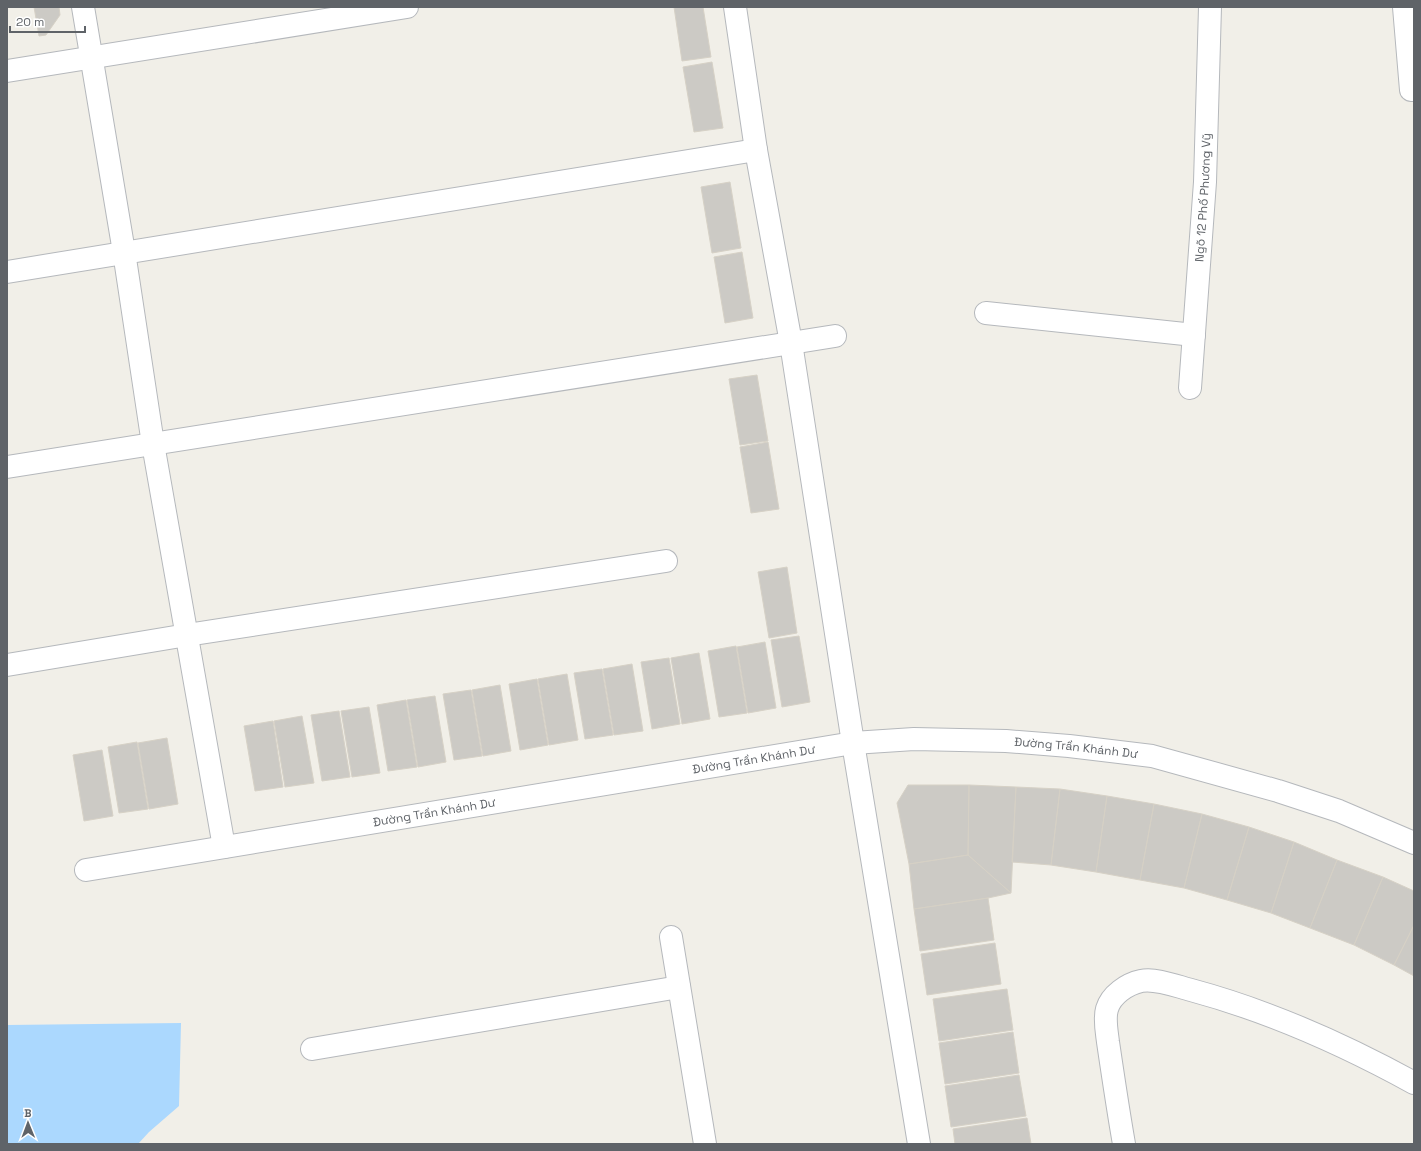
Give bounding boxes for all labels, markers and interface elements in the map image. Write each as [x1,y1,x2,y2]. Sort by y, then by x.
scale bar [10,8,85,34]
text: 20 m [16,14,44,30]
street label: Ngõ 12 Phố Phương Vỹ [1191,133,1214,262]
street label: Đường Trần Khánh Dư [1014,734,1139,762]
street label: Đường Trần Khánh Dư [691,741,817,777]
street label: Đường Trần Khánh Dư [372,794,497,830]
north arrow [8,1103,48,1143]
text: B [24,1106,32,1120]

